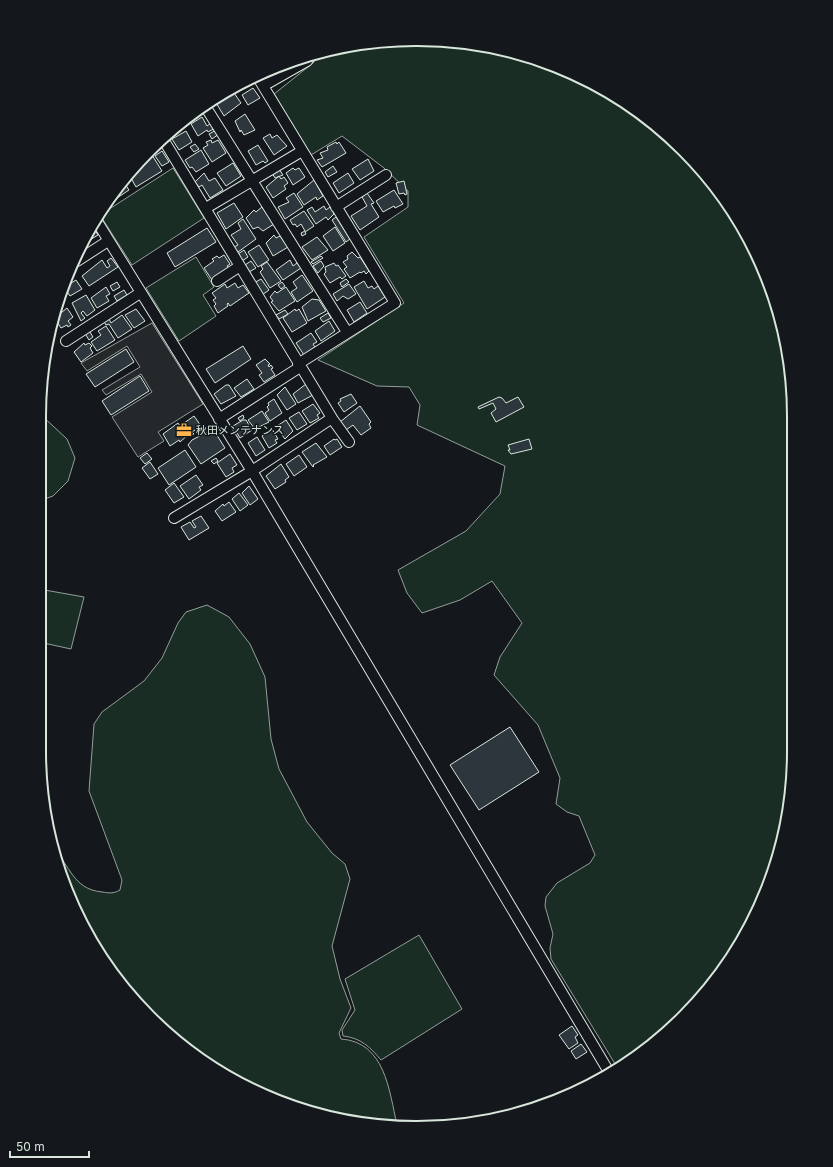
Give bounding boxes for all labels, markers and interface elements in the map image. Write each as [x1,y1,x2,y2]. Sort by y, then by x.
office icon: 秋田メンテナンス [175,421,193,439]
place label: 秋田メンテナンス [196,423,284,437]
scale bar [10,1133,89,1159]
text: 50 m [16,1139,45,1154]

